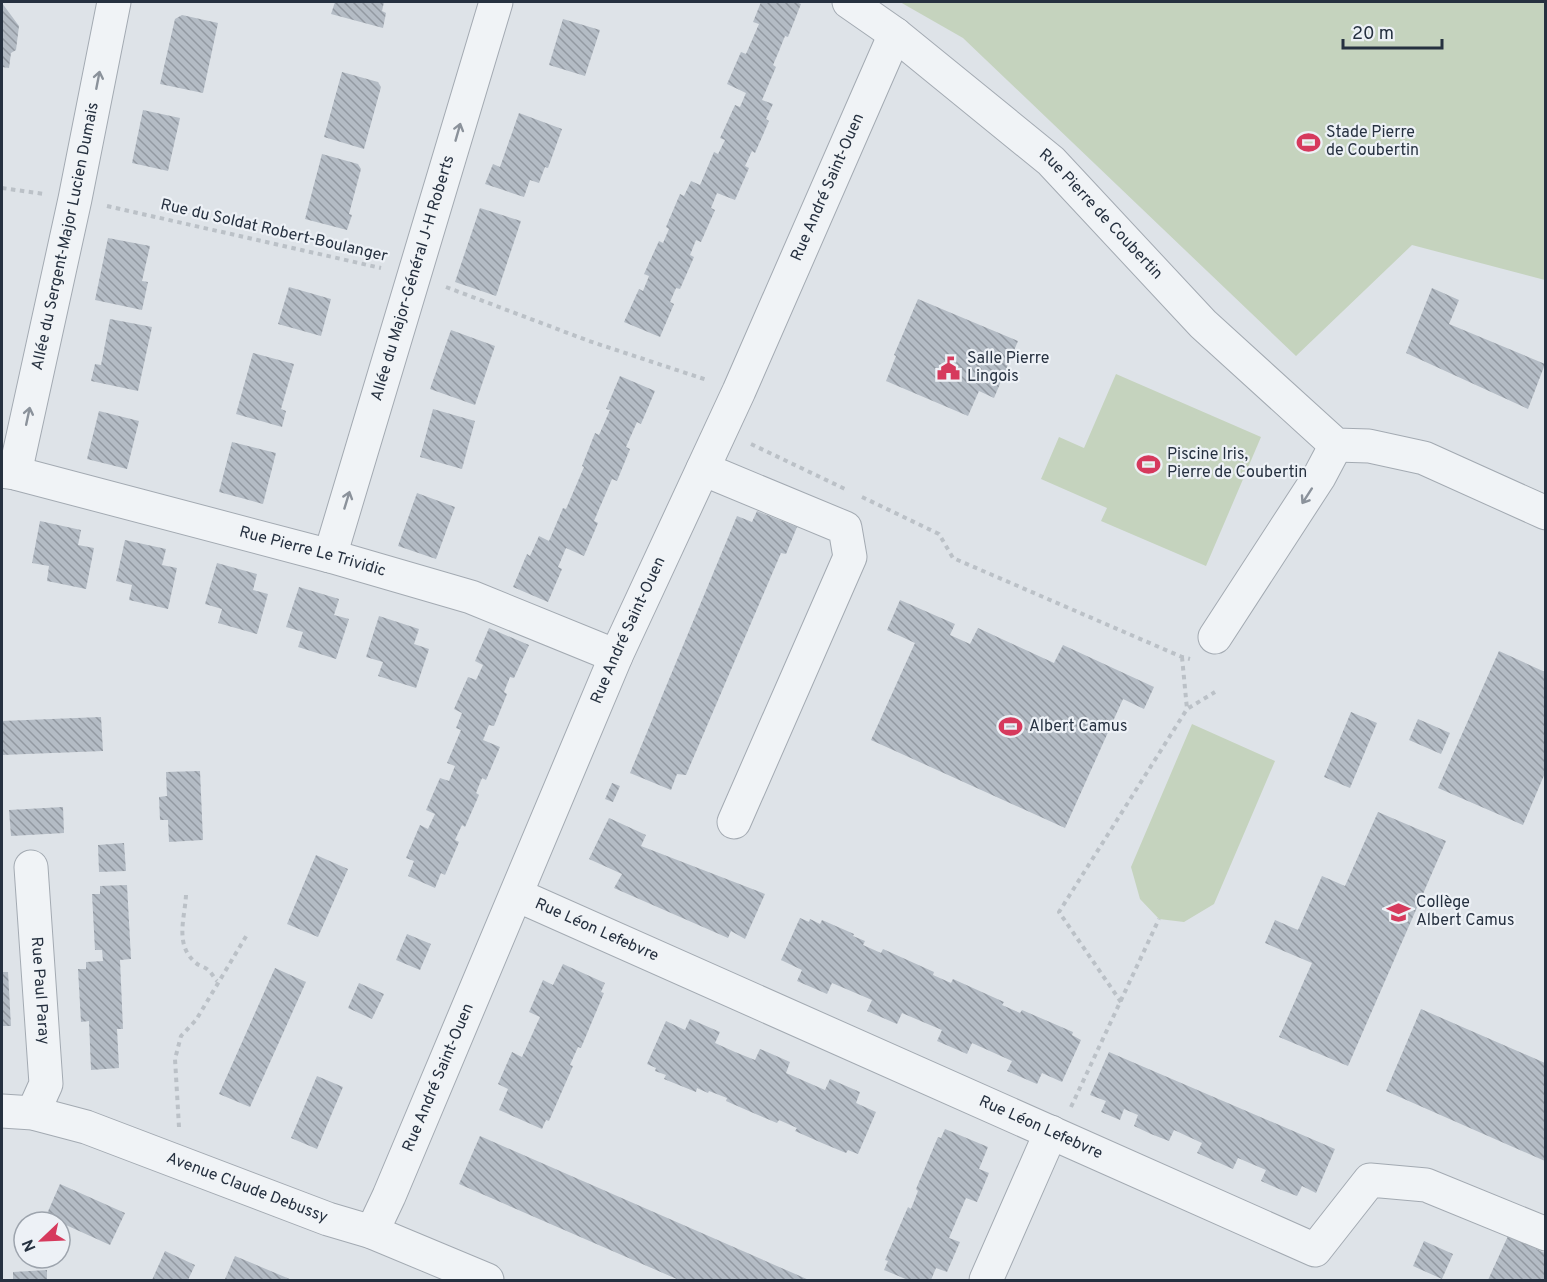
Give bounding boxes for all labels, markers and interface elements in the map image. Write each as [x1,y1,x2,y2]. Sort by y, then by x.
scale bar [1343,12,1442,50]
text: 20 m [1352,23,1394,46]
one-way arrow [93,71,104,90]
street label: Allée du Sergent-Major Lucien Dumais [28,101,104,372]
street label: Rue André Saint-Ouen [787,110,869,264]
one-way arrow [453,123,464,142]
place label: Stade Pierre de Coubertin [1326,123,1419,161]
sports icon: Stade Pierre de Coubertin [1295,129,1321,155]
street label: Rue Pierre de Coubertin [1034,145,1167,284]
street label: Allée du Major-Général J-H Roberts [367,153,459,403]
street label: Rue du Soldat Robert-Boulanger [158,195,390,267]
place label: Salle Pierre Lingois [967,349,1049,387]
public building icon: Salle Pierre Lingois [936,355,962,381]
one-way arrow [23,407,34,426]
place label: Piscine Iris, Pierre de Coubertin [1167,445,1307,483]
sports icon: Piscine Iris, Pierre de Coubertin [1136,451,1162,477]
one-way arrow [1301,487,1313,504]
one-way arrow [343,491,354,510]
street label: Rue Pierre Le Trividic [237,522,388,582]
street label: Rue André Saint-Ouen [587,554,671,707]
sports icon: Albert Camus [998,714,1024,740]
place label: Albert Camus [1029,717,1127,737]
place label: Collège Albert Camus [1416,893,1514,931]
street label: Rue Léon Lefebvre [531,894,662,967]
school or university icon: Collège Albert Camus [1385,899,1411,925]
street label: Rue Paul Paray [26,936,53,1045]
street label: Rue André Saint-Ouen [399,1000,479,1155]
street label: Rue Léon Lefebvre [976,1092,1106,1164]
street label: Avenue Claude Debussy [163,1148,330,1228]
north arrow [12,1210,72,1270]
text: N [19,1236,41,1254]

